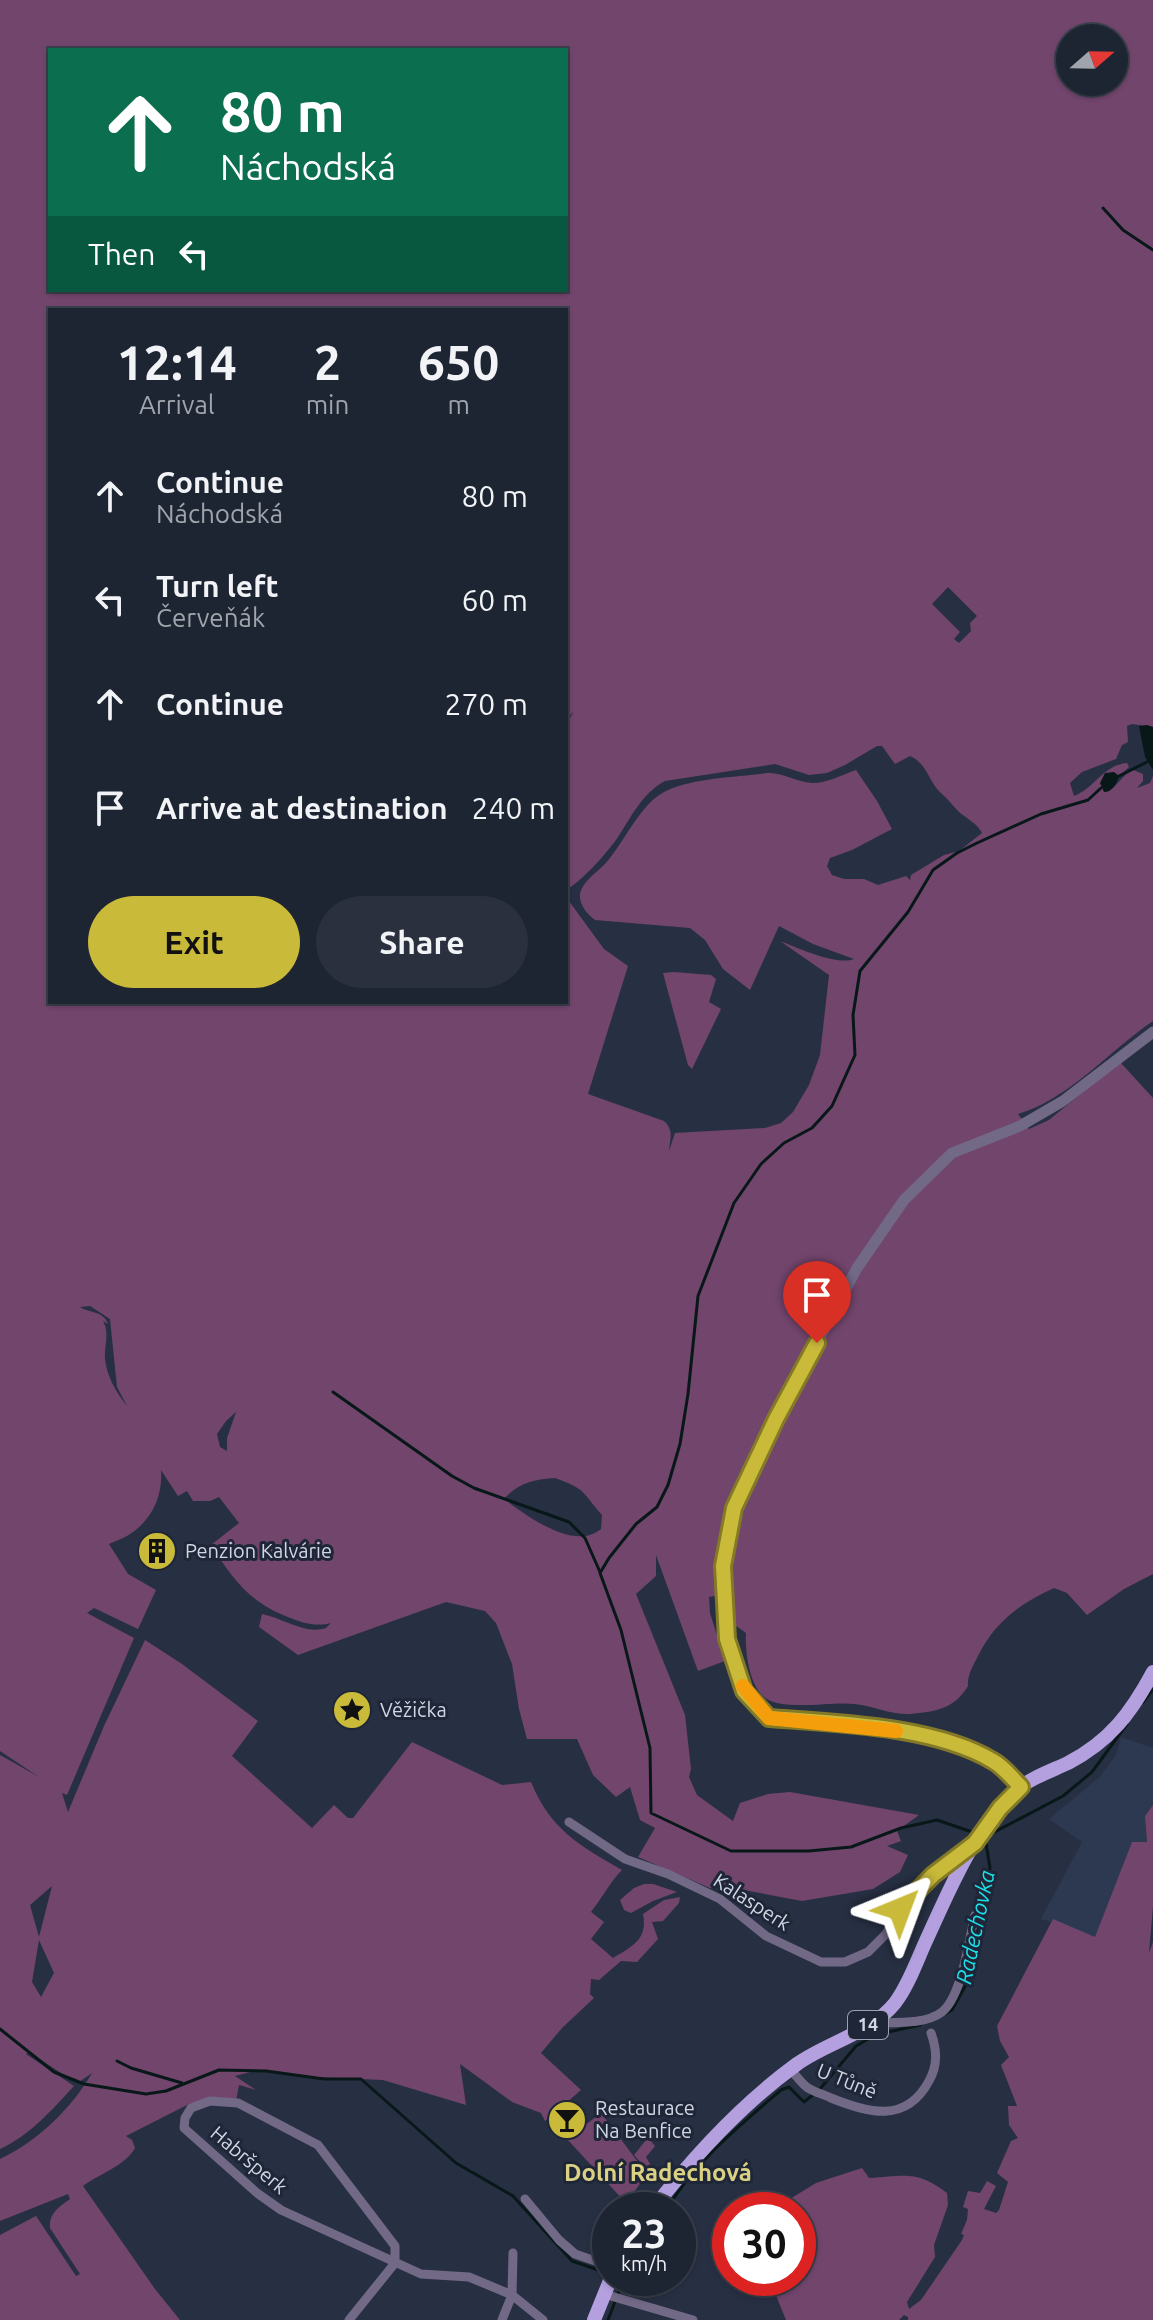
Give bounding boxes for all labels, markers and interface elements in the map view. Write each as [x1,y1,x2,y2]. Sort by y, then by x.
north arrow [1056,24,1128,96]
map controls [1056,24,1128,96]
icon: ahead [88,80,192,184]
text: 80 m [220,80,345,143]
text: Náchodská [220,146,396,187]
icon: left [172,232,216,276]
text: Then [88,237,156,271]
text: 12:14 [117,335,237,389]
text: 2 [314,335,341,389]
text: 650 [418,335,499,389]
text: Arrival [139,390,215,419]
text: min [306,390,349,419]
text: m [447,390,470,419]
text: Continue [156,465,284,499]
icon: ahead [88,474,132,518]
text: 80 m [461,479,528,513]
text: Náchodská [156,499,283,528]
text: Turn left [156,569,278,603]
icon: left [88,578,132,622]
text: 60 m [461,583,528,617]
text: Červeňák [156,603,265,632]
icon: ahead [88,682,132,726]
text: Continue [156,687,284,721]
text: 270 m [444,687,528,721]
icon: arrive [88,786,132,830]
text: Arrive at destination [156,791,448,825]
text: 240 m [472,791,555,825]
button: Exit [88,896,300,988]
button: Share [316,896,528,988]
pin [783,1261,851,1343]
icon: arrive [795,1273,839,1317]
building icon: Penzion Kalvárie [136,1530,178,1572]
place label: Penzion Kalvárie [185,1539,332,1562]
place icon: Věžička [331,1689,373,1731]
place label: Věžička [380,1698,447,1721]
position arrow [858,1867,942,1951]
street label: Kalasperk [709,1868,795,1935]
water label: Radechovka [950,1868,999,1986]
road number: 14 [848,2011,888,2039]
street label: U Tůně [814,2058,881,2103]
place label: Restaurace Na Benfice [595,2096,695,2142]
bar icon: Restaurace Na Benfice [546,2099,588,2141]
street label: Habršperk [206,2121,292,2198]
district label: Dolní Radechová [564,2159,752,2186]
speed limit sign: 30 [712,2192,816,2296]
text: 23 [621,2211,667,2256]
text: km/h [621,2252,667,2275]

